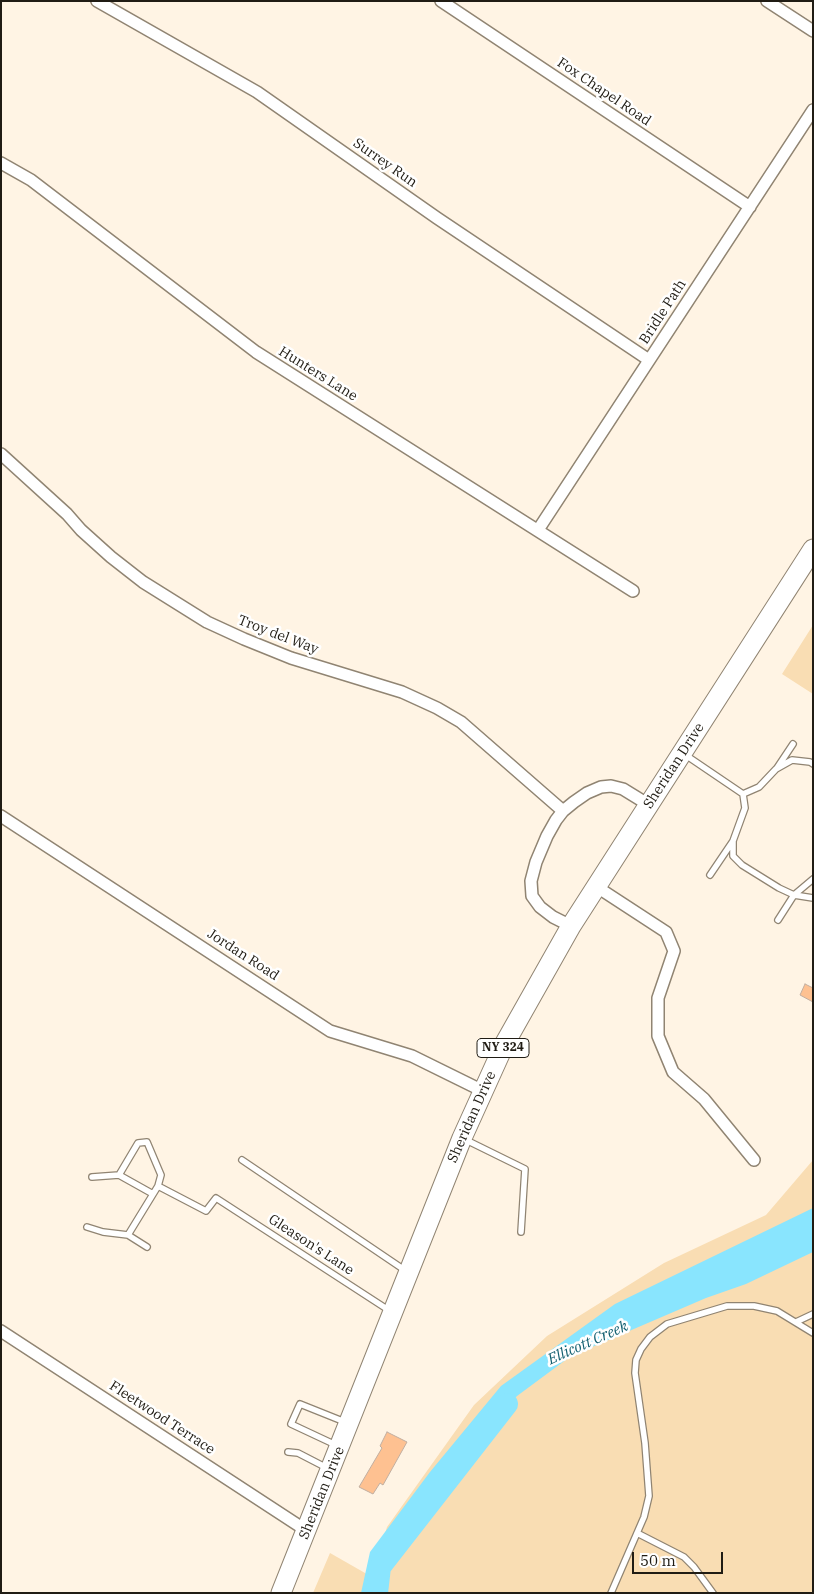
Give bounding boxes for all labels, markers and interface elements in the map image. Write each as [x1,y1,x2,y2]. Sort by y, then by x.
street label: Fox Chapel Road [554,54,654,130]
street label: Surrey Run [350,135,420,191]
street label: Bridle Path [636,277,690,347]
street label: Hunters Lane [275,343,361,405]
street label: Troy del Way [235,612,321,658]
street label: Sheridan Drive [640,720,708,812]
street label: Jordan Road [204,926,282,984]
road number: NY 324 [477,1038,529,1058]
street label: Sheridan Drive [444,1068,500,1166]
street label: Gleason's Lane [265,1211,357,1279]
water label: Ellicott Creek [545,1317,631,1369]
street label: Fleetwood Terrace [106,1378,218,1458]
street label: Sheridan Drive [296,1444,348,1542]
scale bar [634,1542,725,1574]
text: 50 m [640,1551,676,1570]

